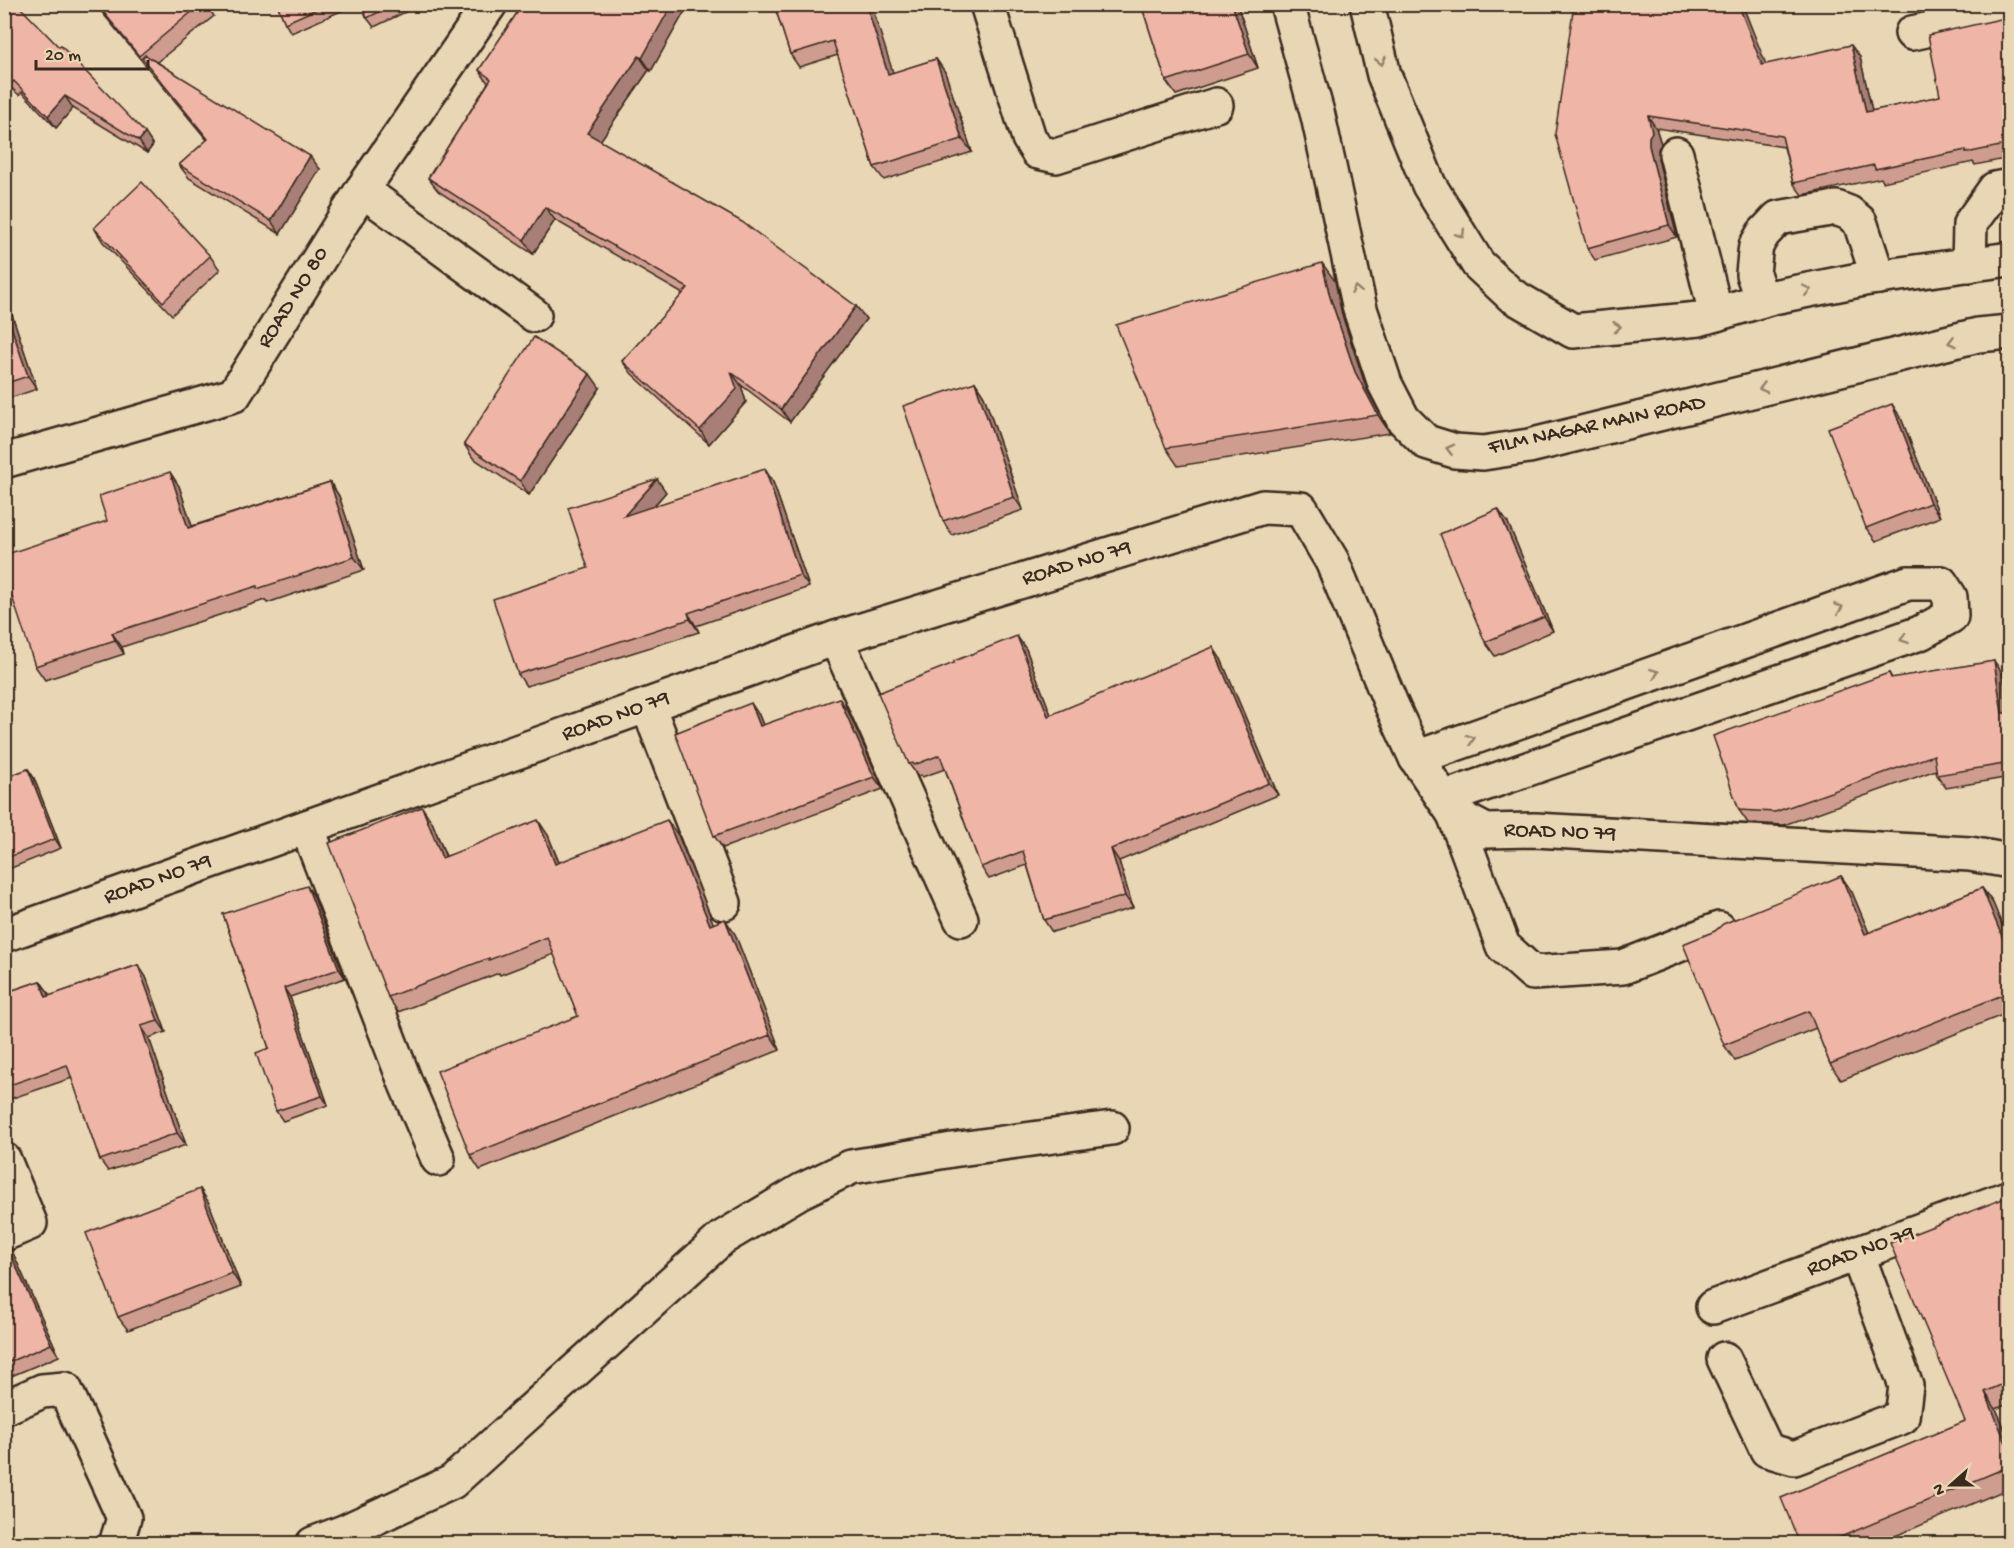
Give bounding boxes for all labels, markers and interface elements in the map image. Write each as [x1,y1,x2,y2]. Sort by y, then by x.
scale bar [36,33,148,71]
text: 20 m [45,46,81,67]
one-way arrow [1373,56,1386,66]
one-way arrow [1453,228,1465,238]
street label: ROAD NO 80 [253,242,335,354]
one-way arrow [1802,284,1812,297]
one-way arrow [1350,285,1363,295]
one-way arrow [1612,321,1621,334]
one-way arrow [1947,334,1957,347]
one-way arrow [1758,381,1768,394]
street label: FILM NAGAR MAIN ROAD [1485,390,1709,462]
one-way arrow [1445,443,1455,456]
street label: ROAD NO 79 [1019,535,1135,593]
one-way arrow [1833,602,1844,615]
one-way arrow [1899,632,1910,644]
one-way arrow [1649,668,1660,681]
street label: ROAD NO 79 [559,686,673,748]
one-way arrow [1466,733,1476,746]
street label: ROAD NO 79 [1503,818,1617,848]
street label: ROAD NO 79 [101,849,215,911]
street label: ROAD NO 79 [1804,1221,1918,1283]
north arrow [1921,1455,1981,1515]
text: N [1929,1480,1951,1497]

